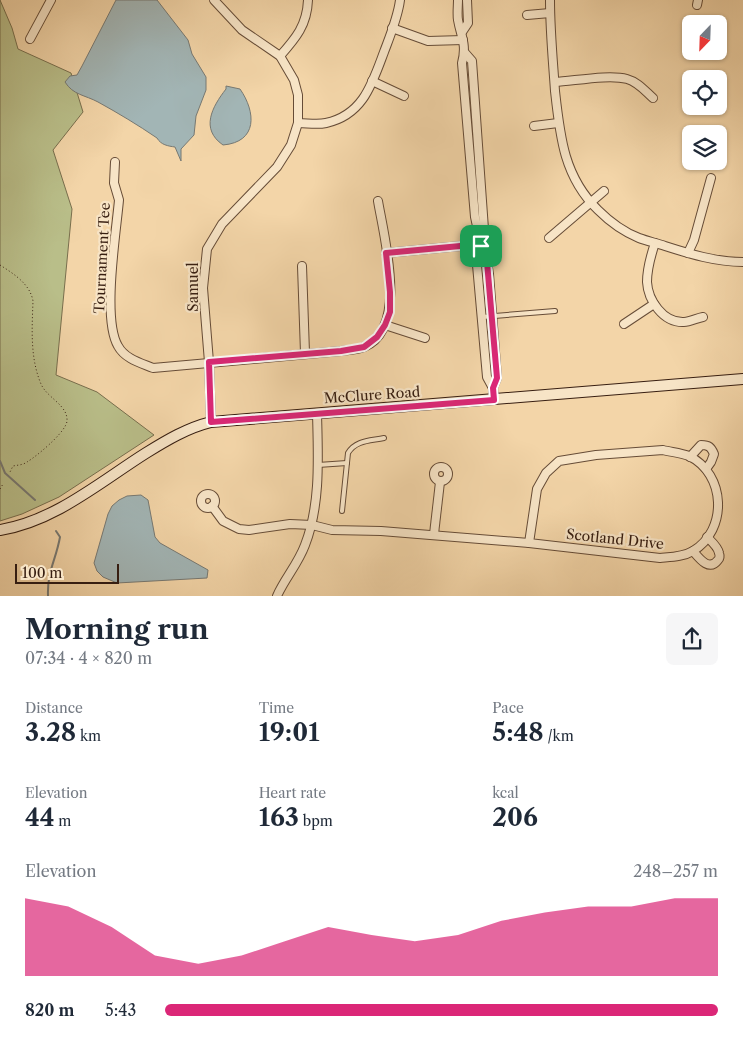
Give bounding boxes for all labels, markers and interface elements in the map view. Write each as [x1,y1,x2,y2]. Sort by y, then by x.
north arrow [682,15,728,60]
map controls [682,15,727,170]
button: locate [682,70,727,115]
button: layers [682,125,727,170]
street label: Tournament Tee [90,202,114,314]
pin [460,225,502,267]
icon: arrive [467,232,495,260]
street label: Samuel [184,262,202,312]
street label: McClure Road [323,383,421,407]
street label: Scotland Drive [565,525,665,553]
scale bar [15,560,119,584]
text: 100 m [22,564,62,582]
text: Morning run [25,612,209,646]
button: share [666,613,718,665]
text: 07:34 · 4 × 820 m [25,648,152,668]
text: Distance [25,699,83,717]
text: Time [259,699,294,717]
text: Pace [492,699,524,717]
text: 3.28 [25,717,76,748]
text: 19:01 [259,717,319,748]
text: 5:48 [492,717,544,748]
text: km [76,727,101,745]
text: /km [544,727,574,745]
text: Elevation [25,784,88,802]
text: Heart rate [259,784,326,802]
text: kcal [492,784,519,802]
text: 44 [25,802,55,833]
text: 163 [259,802,299,833]
text: 206 [492,802,538,833]
text: m [55,812,71,830]
text: bpm [299,812,333,830]
text: Elevation [25,861,96,881]
text: 248–257 m [633,861,718,881]
text: 820 m [25,1000,74,1020]
text: 5:43 [105,1000,136,1020]

